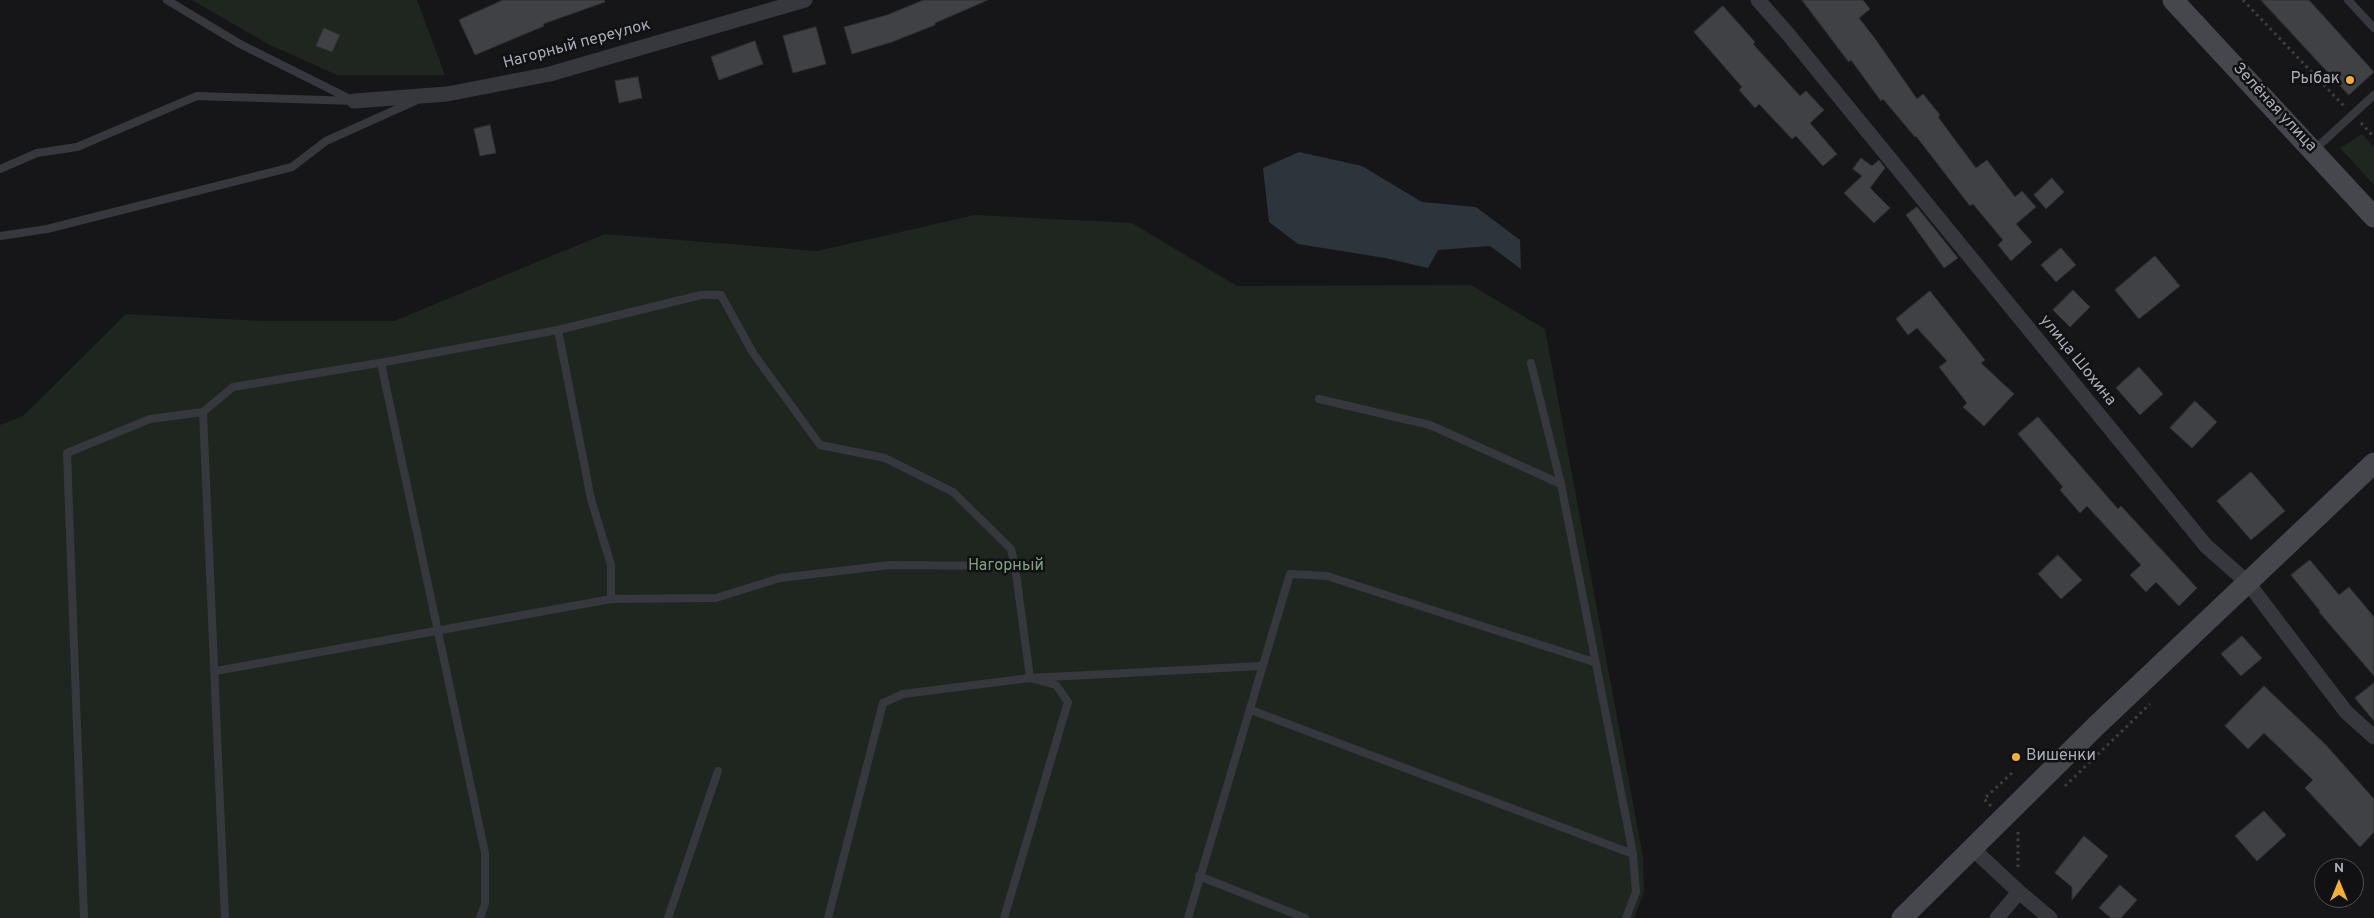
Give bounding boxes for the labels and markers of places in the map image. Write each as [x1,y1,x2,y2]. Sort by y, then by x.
place label: Рыбак [2291,70,2340,90]
marker: Рыбак [2344,74,2356,86]
place label: Вишенки [2026,747,2096,767]
marker: Вишенки [2010,751,2022,763]

